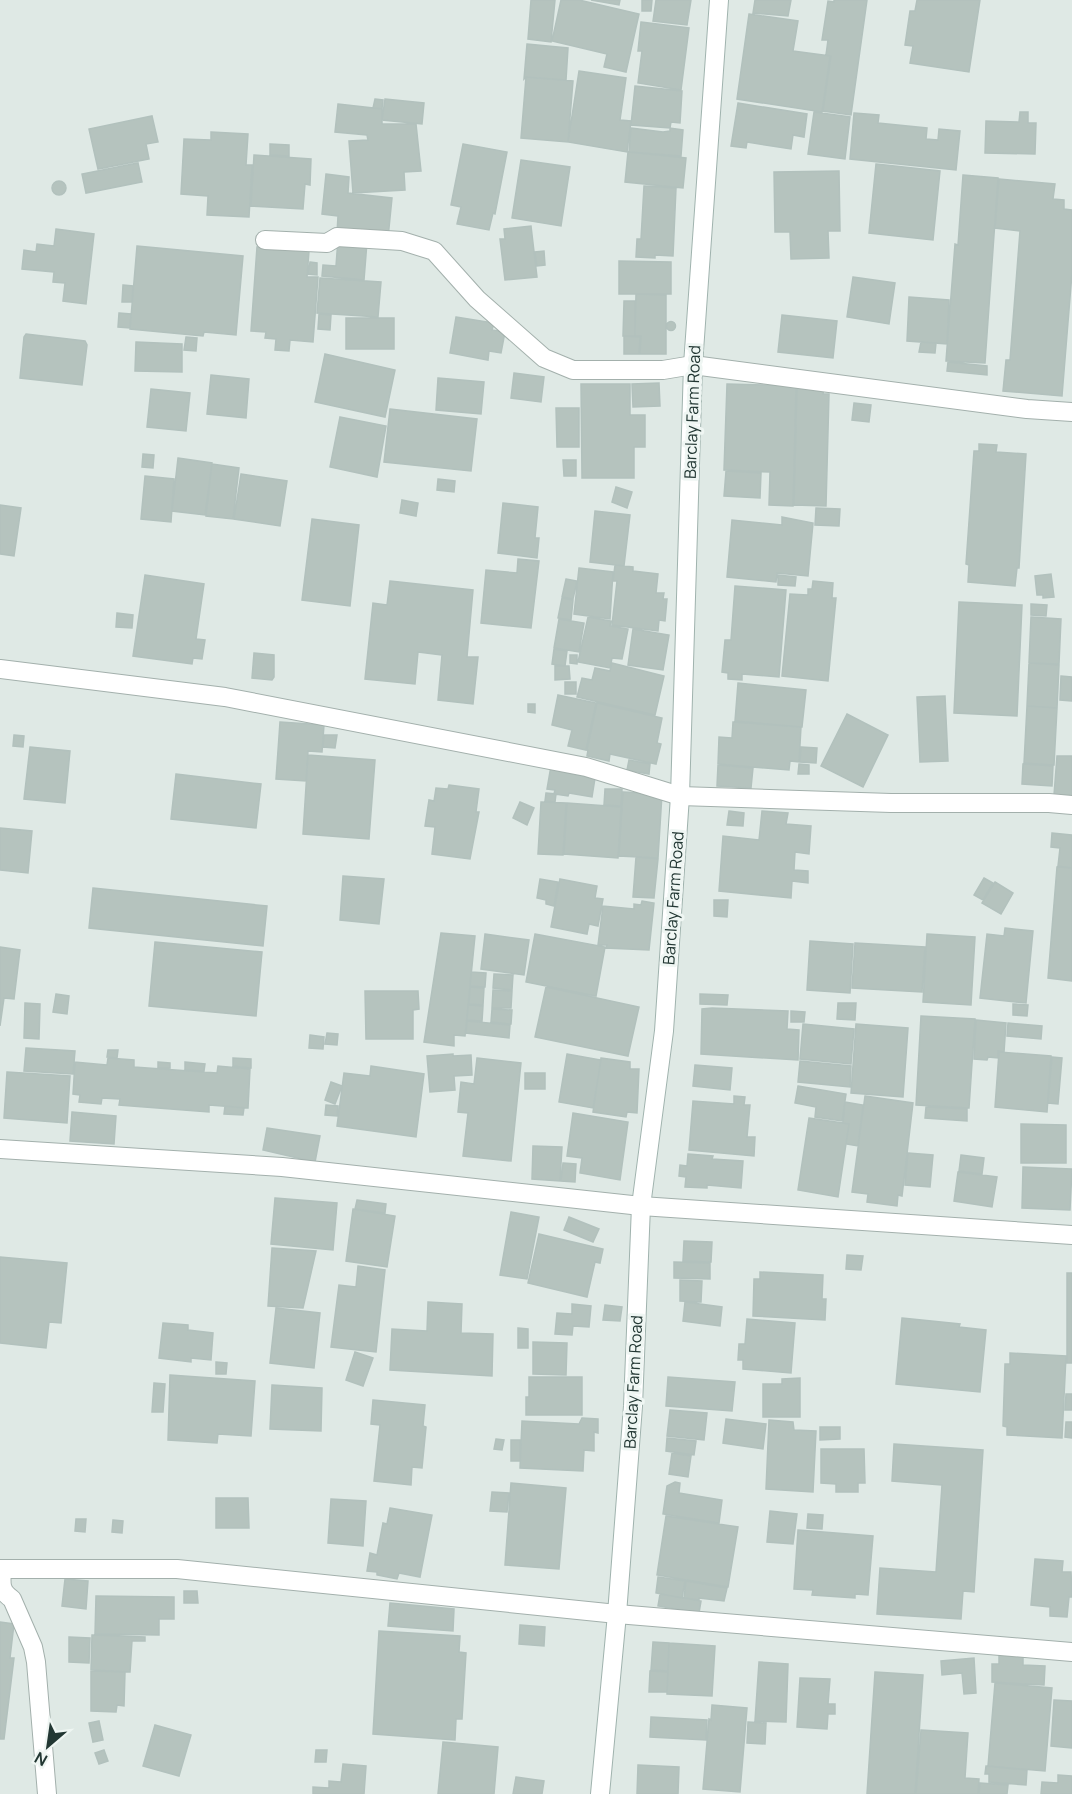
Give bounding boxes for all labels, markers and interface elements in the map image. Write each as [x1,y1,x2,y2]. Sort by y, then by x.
street label: Barclay Farm Road [679,345,705,479]
street label: Barclay Farm Road [657,830,689,966]
street label: Barclay Farm Road [619,1315,647,1449]
north arrow [18,1716,78,1776]
text: N [30,1747,51,1772]

